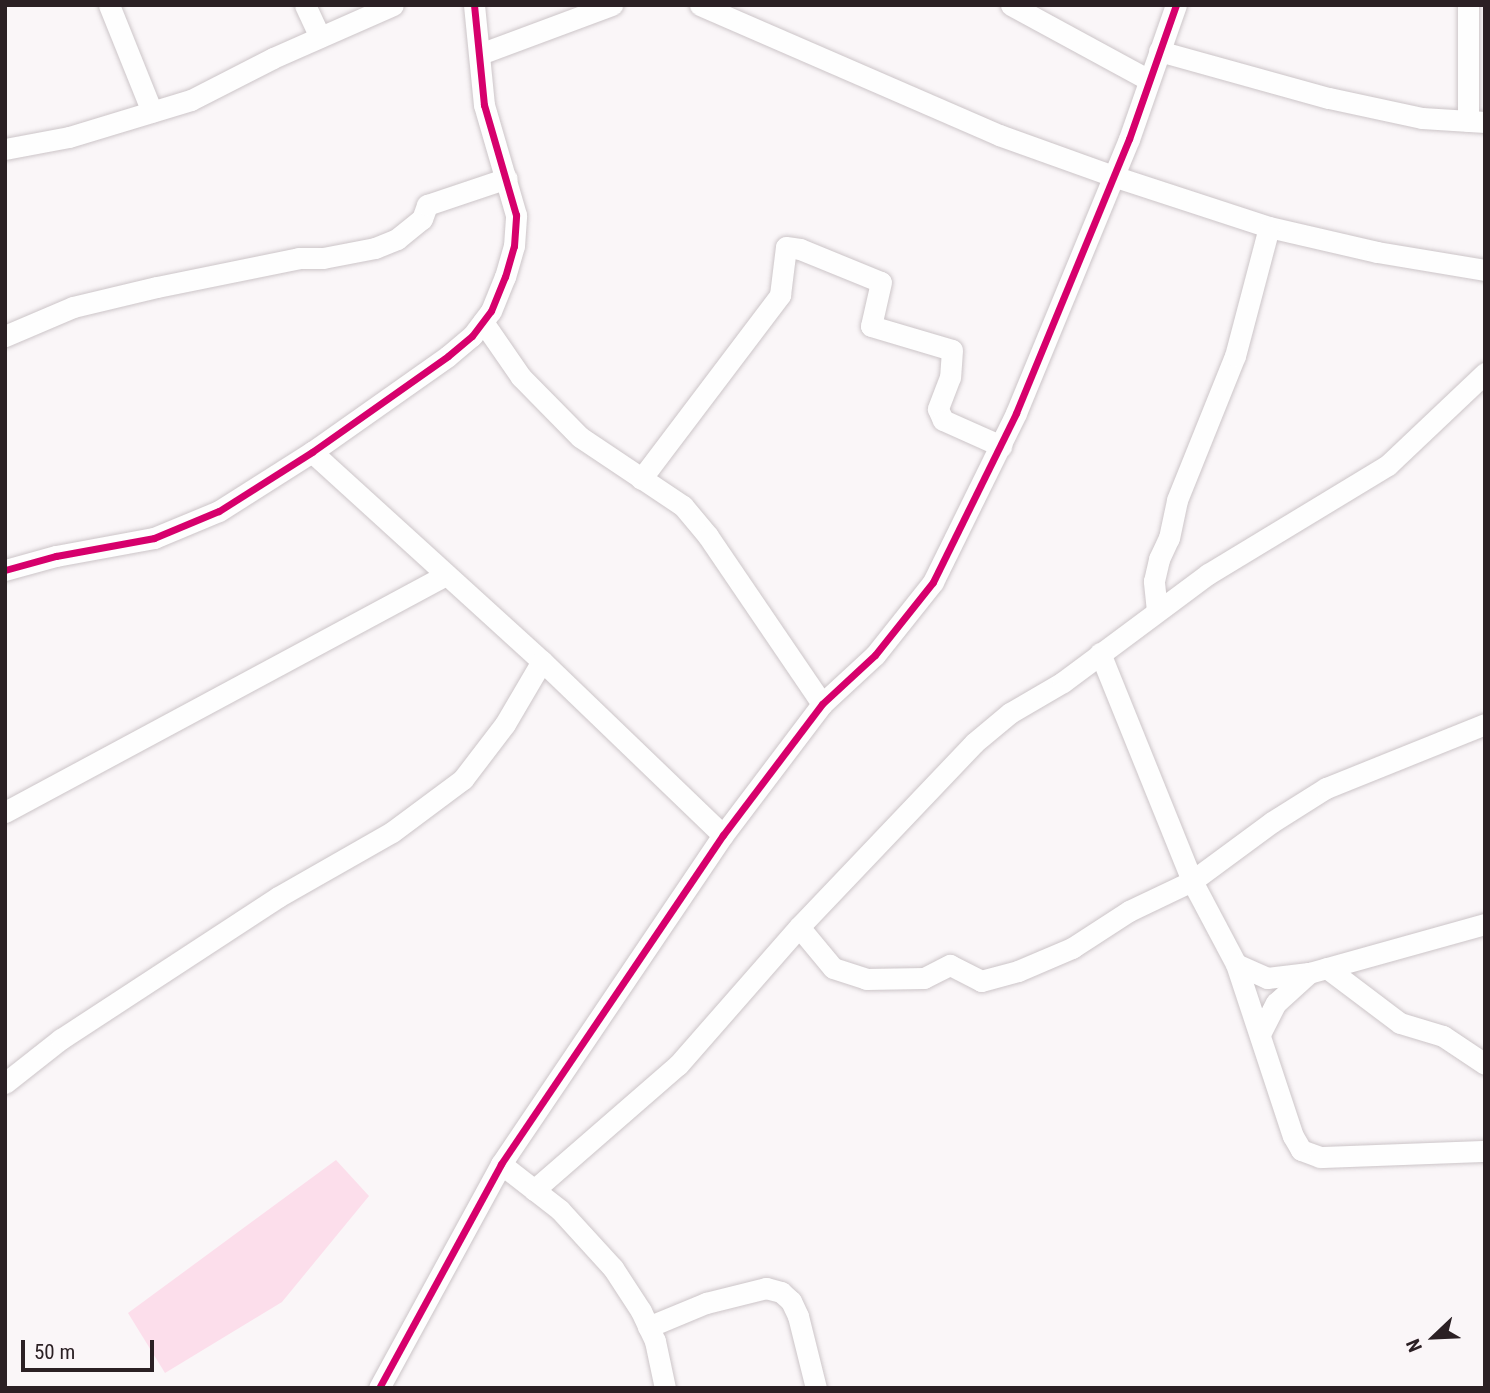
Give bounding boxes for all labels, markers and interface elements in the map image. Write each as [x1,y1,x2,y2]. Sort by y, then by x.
north arrow [1399,1302,1469,1372]
scale bar [24,1326,158,1370]
text: N [1401,1336,1427,1355]
text: 50 m [34,1340,75,1364]

